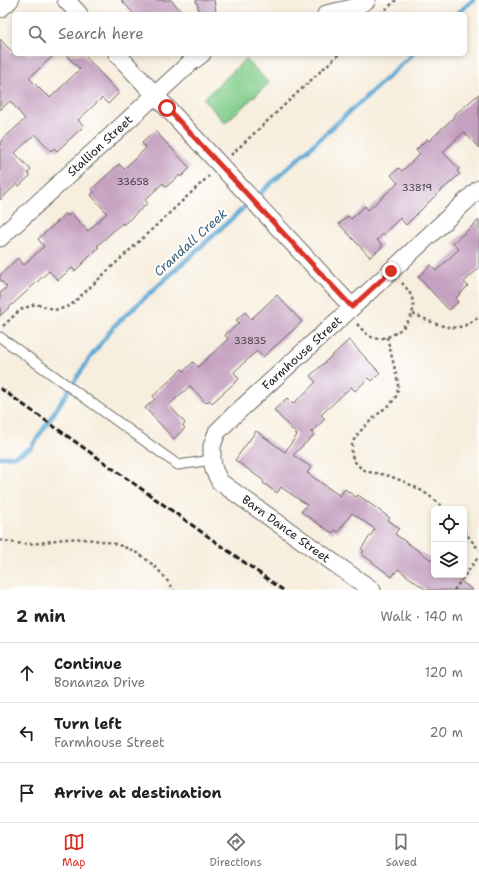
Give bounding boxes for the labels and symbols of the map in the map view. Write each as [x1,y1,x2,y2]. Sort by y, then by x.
route start [158,99,176,117]
street label: Stallion Street [64,112,136,180]
house number: 33658 [117,175,149,188]
house number: 33819 [402,181,432,194]
water label: Crandall Creek [150,204,231,280]
route end [382,262,400,280]
street label: Farmhouse Street [259,313,345,393]
house number: 33835 [234,334,266,347]
street label: Barn Dance Street [239,492,333,566]

